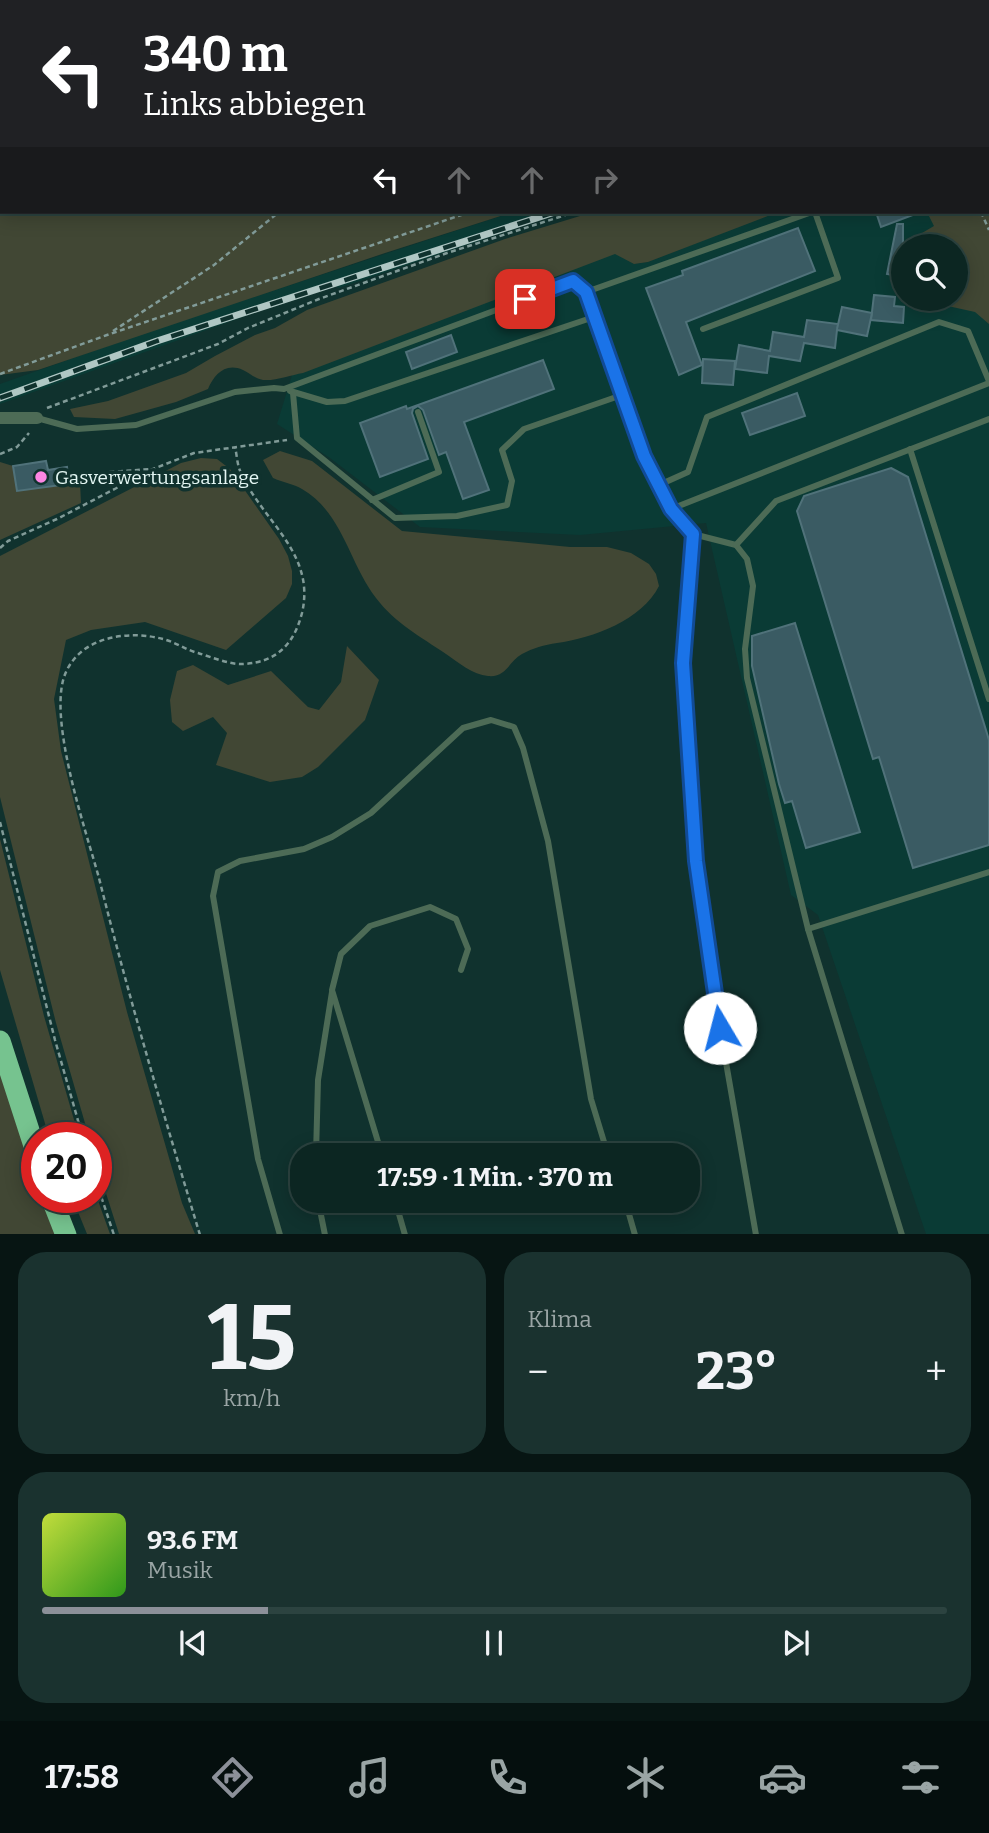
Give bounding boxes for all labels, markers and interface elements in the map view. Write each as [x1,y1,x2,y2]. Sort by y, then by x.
text: 340 m [143,25,288,84]
icon: left [28,28,119,119]
text: Links abbiegen [143,85,366,123]
icon: left [367,161,405,199]
icon: ahead [440,161,478,199]
icon: ahead [513,161,551,199]
icon: right [586,161,624,199]
map controls [891,234,968,311]
button: search [891,234,968,311]
pin [495,269,555,329]
icon: arrive [506,280,544,318]
place label: Gasverwertungsanlage [55,466,259,489]
marker: Gasverwertungsanlage [33,469,49,485]
position arrow [683,991,757,1065]
speed limit sign: 20 [21,1122,112,1213]
text: 17:59 · 1 Min. · 370 m [377,1162,613,1193]
text: 15 [207,1284,296,1393]
text: Klima [528,1305,592,1333]
text: 23° [696,1340,778,1403]
text: − [528,1349,548,1395]
text: + [925,1349,947,1395]
text: km/h [223,1384,280,1412]
text: 93.6 FM [147,1525,238,1556]
text: Musik [147,1556,213,1584]
icon: previous [174,1624,212,1662]
icon: pause [475,1624,513,1662]
icon: next [777,1624,815,1662]
icon: directions [208,1753,257,1802]
icon: music [345,1753,394,1802]
icon: phone [483,1753,532,1802]
icon: climate [621,1753,670,1802]
icon: car [758,1753,807,1802]
icon: filters [896,1753,945,1802]
text: 17:58 [44,1758,119,1796]

